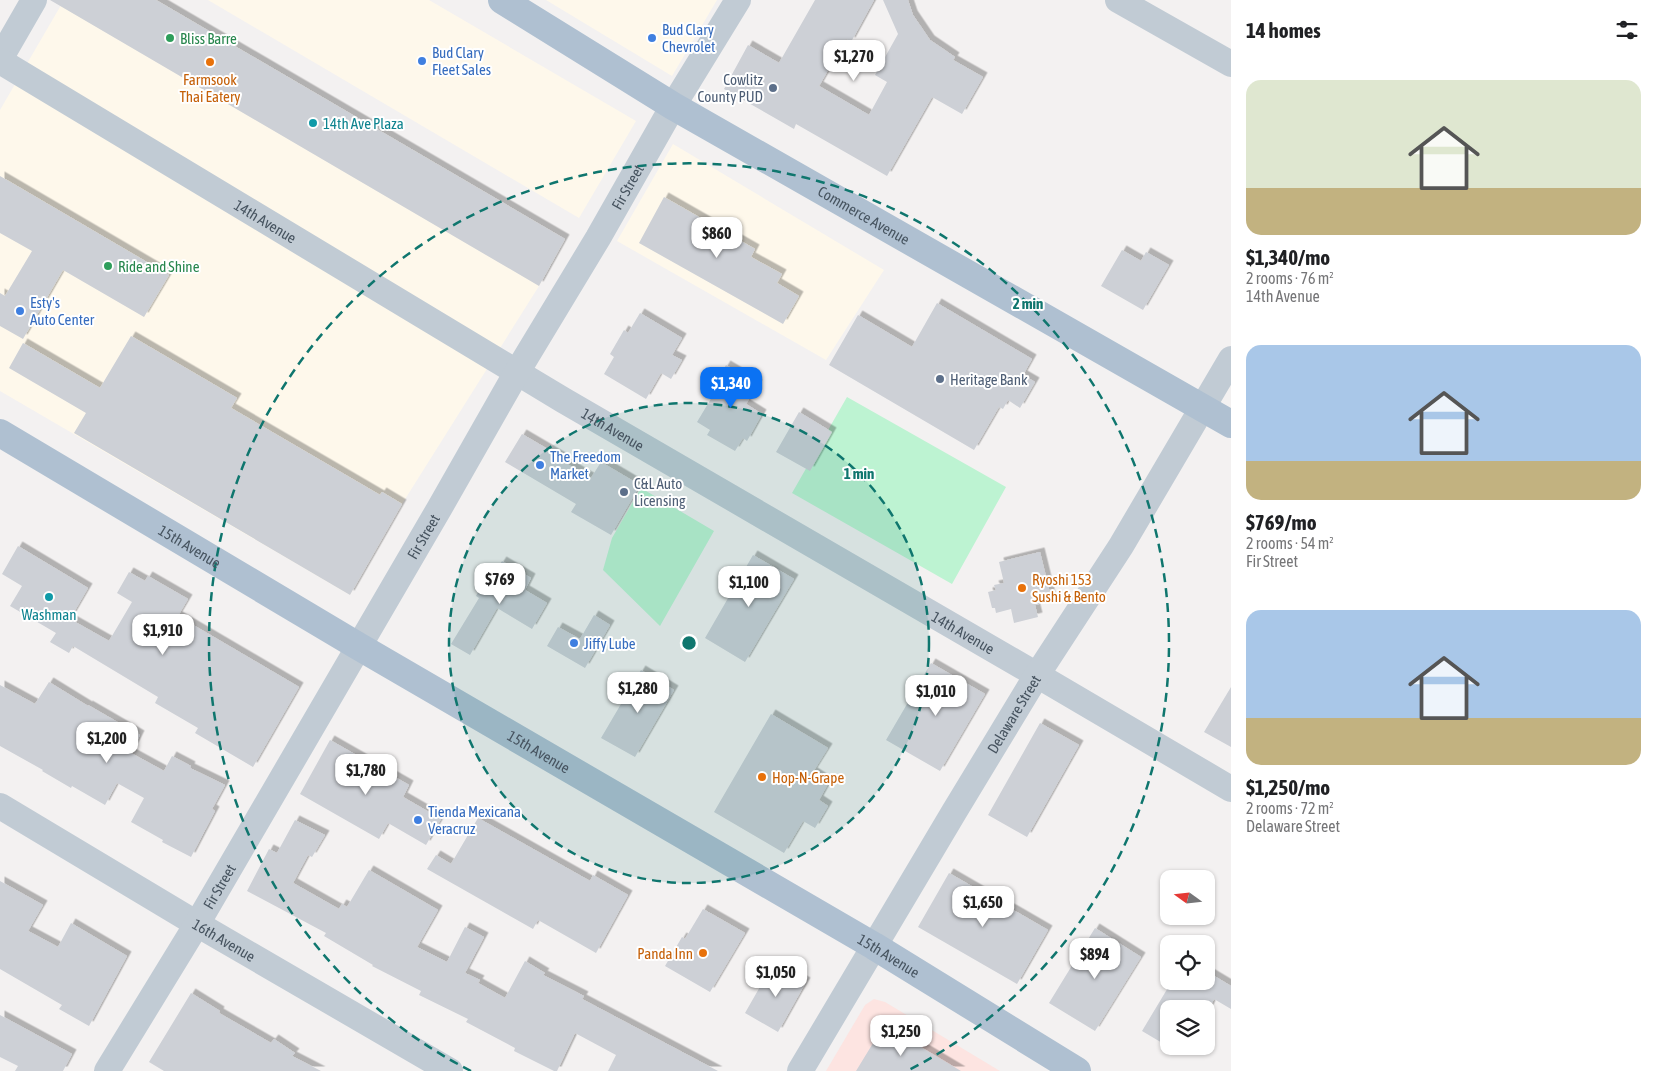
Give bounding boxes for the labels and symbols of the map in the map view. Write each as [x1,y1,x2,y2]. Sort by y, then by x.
place label: Bud Clary Chevrolet [662,21,715,55]
place label: Bliss Barre [180,30,237,47]
marker: Bliss Barre [164,32,176,44]
marker: Bud Clary Chevrolet [646,32,658,44]
pin: $1,270 [813,39,895,82]
place label: Bud Clary Fleet Sales [432,44,491,78]
marker: Bud Clary Fleet Sales [416,55,428,67]
marker: Farmsook Thai Eatery [204,56,216,68]
place label: Farmsook Thai Eatery [180,71,241,105]
place label: Cowlitz County PUD [698,71,764,105]
marker: Cowlitz County PUD [767,82,779,94]
place label: 14th Ave Plaza [323,115,404,132]
marker: 14th Ave Plaza [307,117,319,129]
street label: Fir Street [608,161,647,212]
street label: Commerce Avenue [815,182,913,248]
street label: 14th Avenue [231,196,300,246]
pin: $860 [687,216,747,259]
place label: Ride and Shine [118,258,200,275]
marker: Ride and Shine [102,260,114,272]
place label: Esty's Auto Center [30,294,95,328]
text: 2 min [1013,295,1043,312]
marker: Esty's Auto Center [14,305,26,317]
pin: $1,340 [690,366,772,409]
place label: Heritage Bank [950,371,1028,388]
marker: Heritage Bank [934,373,946,385]
street label: 14th Avenue [579,404,647,454]
place label: The Freedom Market [550,448,621,482]
marker: The Freedom Market [534,459,546,471]
text: 1 min [844,465,874,482]
place label: C&L Auto Licensing [634,475,686,509]
marker: C&L Auto Licensing [618,486,630,498]
street label: Fir Street [403,511,443,562]
street label: 15th Avenue [156,521,224,571]
pin: $769 [470,562,530,605]
pin: $1,100 [708,566,790,608]
place label: Ryoshi 153 Sushi & Bento [1032,571,1106,605]
marker: Ryoshi 153 Sushi & Bento [1016,582,1028,594]
marker: Washman [43,591,55,603]
place label: Washman [21,606,77,623]
street label: 14th Avenue [929,608,998,657]
pin: $1,910 [122,614,204,656]
centre of rings [680,634,698,652]
place label: Jiffy Lube [584,635,636,652]
marker: Jiffy Lube [568,637,580,649]
pin: $1,280 [597,672,679,714]
street label: Delaware Street [983,672,1044,756]
pin: $1,010 [895,674,977,717]
pin: $1,200 [66,722,148,764]
street label: 15th Avenue [505,726,573,776]
pin: $1,780 [325,754,407,796]
place label: Hop-N-Grape [772,769,844,786]
marker: Hop-N-Grape [756,771,768,783]
place label: Tienda Mexicana Veracruz [428,803,521,837]
marker: Tienda Mexicana Veracruz [412,814,424,826]
street label: Fir Street [199,861,239,912]
north arrow [1160,870,1215,925]
pin: $1,650 [942,886,1024,928]
street label: 16th Avenue [190,915,259,965]
street label: 15th Avenue [855,930,923,981]
pin: $894 [1065,938,1125,980]
place label: Panda Inn [637,945,693,962]
marker: Panda Inn [697,947,709,959]
pin: $1,050 [735,956,817,998]
pin: $1,250 [860,1014,942,1057]

